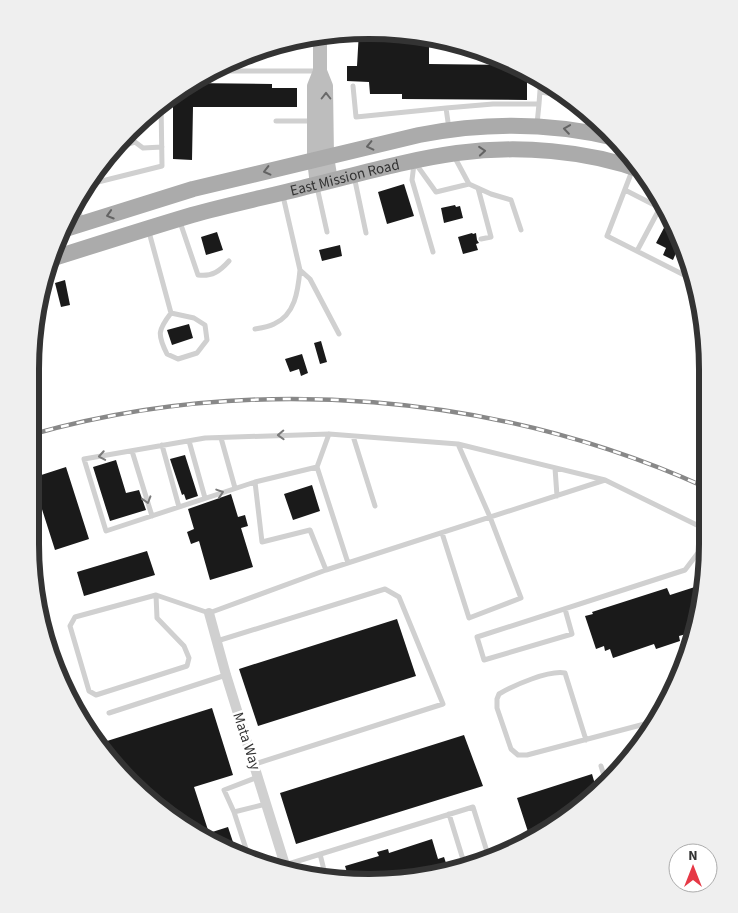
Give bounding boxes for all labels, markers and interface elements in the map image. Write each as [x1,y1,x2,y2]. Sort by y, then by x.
one-way arrow [321,92,331,100]
one-way arrow [562,124,571,134]
one-way arrow [365,140,374,151]
one-way arrow [478,145,486,156]
street label: East Mission Road [288,154,402,202]
one-way arrow [263,165,272,176]
one-way arrow [107,209,115,219]
one-way arrow [276,430,284,441]
one-way arrow [98,450,107,460]
one-way arrow [216,489,224,499]
one-way arrow [142,495,152,504]
street label: Mata Way [227,710,266,773]
north arrow [668,843,718,893]
text: N [688,846,698,866]

